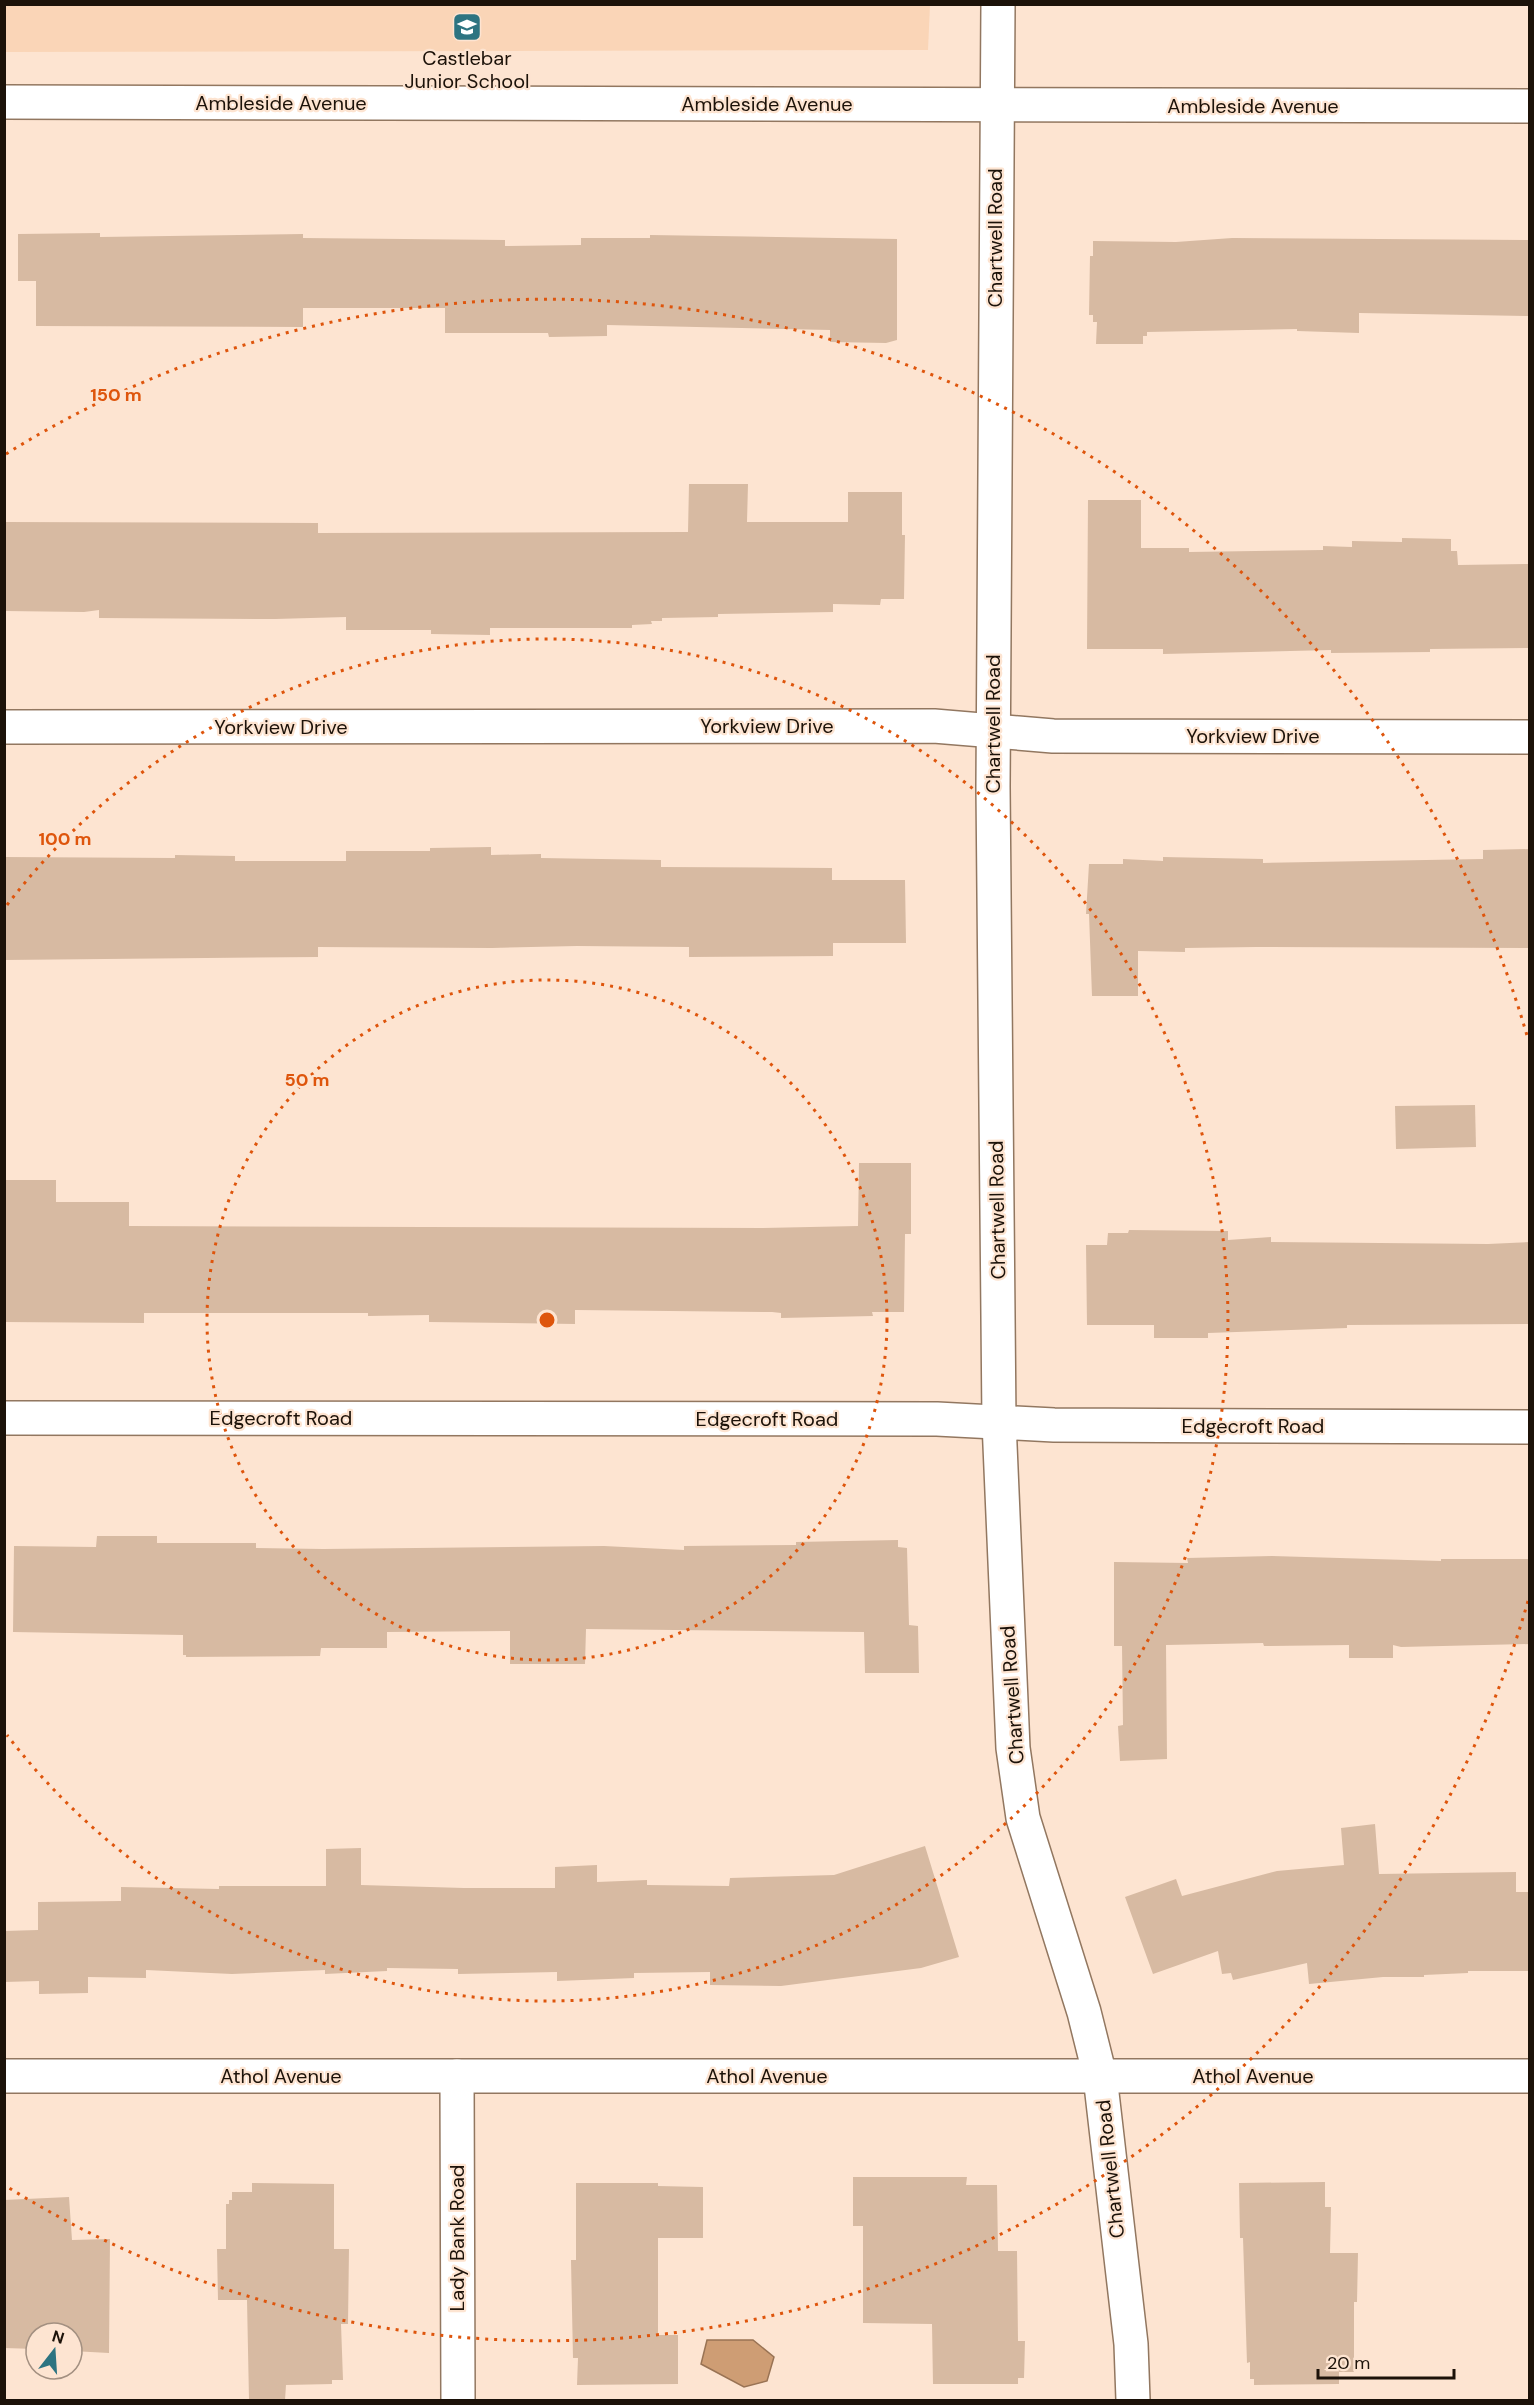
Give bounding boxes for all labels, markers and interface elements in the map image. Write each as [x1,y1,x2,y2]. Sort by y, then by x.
school or university icon: Castlebar Junior School [451,11,483,43]
place label: Castlebar Junior School [404,45,530,94]
street label: Ambleside Avenue [195,90,367,116]
street label: Ambleside Avenue [681,91,853,117]
street label: Ambleside Avenue [1167,93,1339,119]
street label: Chartwell Road [982,169,1008,308]
text: 150 m [90,383,142,407]
street label: Chartwell Road [980,655,1006,794]
street label: Yorkview Drive [700,713,834,739]
street label: Yorkview Drive [214,714,348,740]
street label: Yorkview Drive [1186,723,1320,749]
text: 100 m [38,827,92,851]
text: 50 m [284,1068,330,1092]
street label: Chartwell Road [983,1140,1011,1280]
centre of rings [537,1310,557,1330]
street label: Edgecroft Road [210,1405,352,1431]
street label: Edgecroft Road [696,1406,838,1432]
street label: Edgecroft Road [1182,1413,1324,1439]
street label: Chartwell Road [994,1625,1030,1765]
street label: Athol Avenue [220,2063,342,2089]
street label: Athol Avenue [706,2063,828,2089]
street label: Athol Avenue [1192,2063,1314,2089]
street label: Chartwell Road [1090,2099,1130,2239]
street label: Lady Bank Road [444,2165,470,2311]
north arrow [24,2321,84,2381]
text: N [50,2325,67,2349]
scale bar [1318,2342,1454,2380]
text: 20 m [1327,2351,1370,2375]

